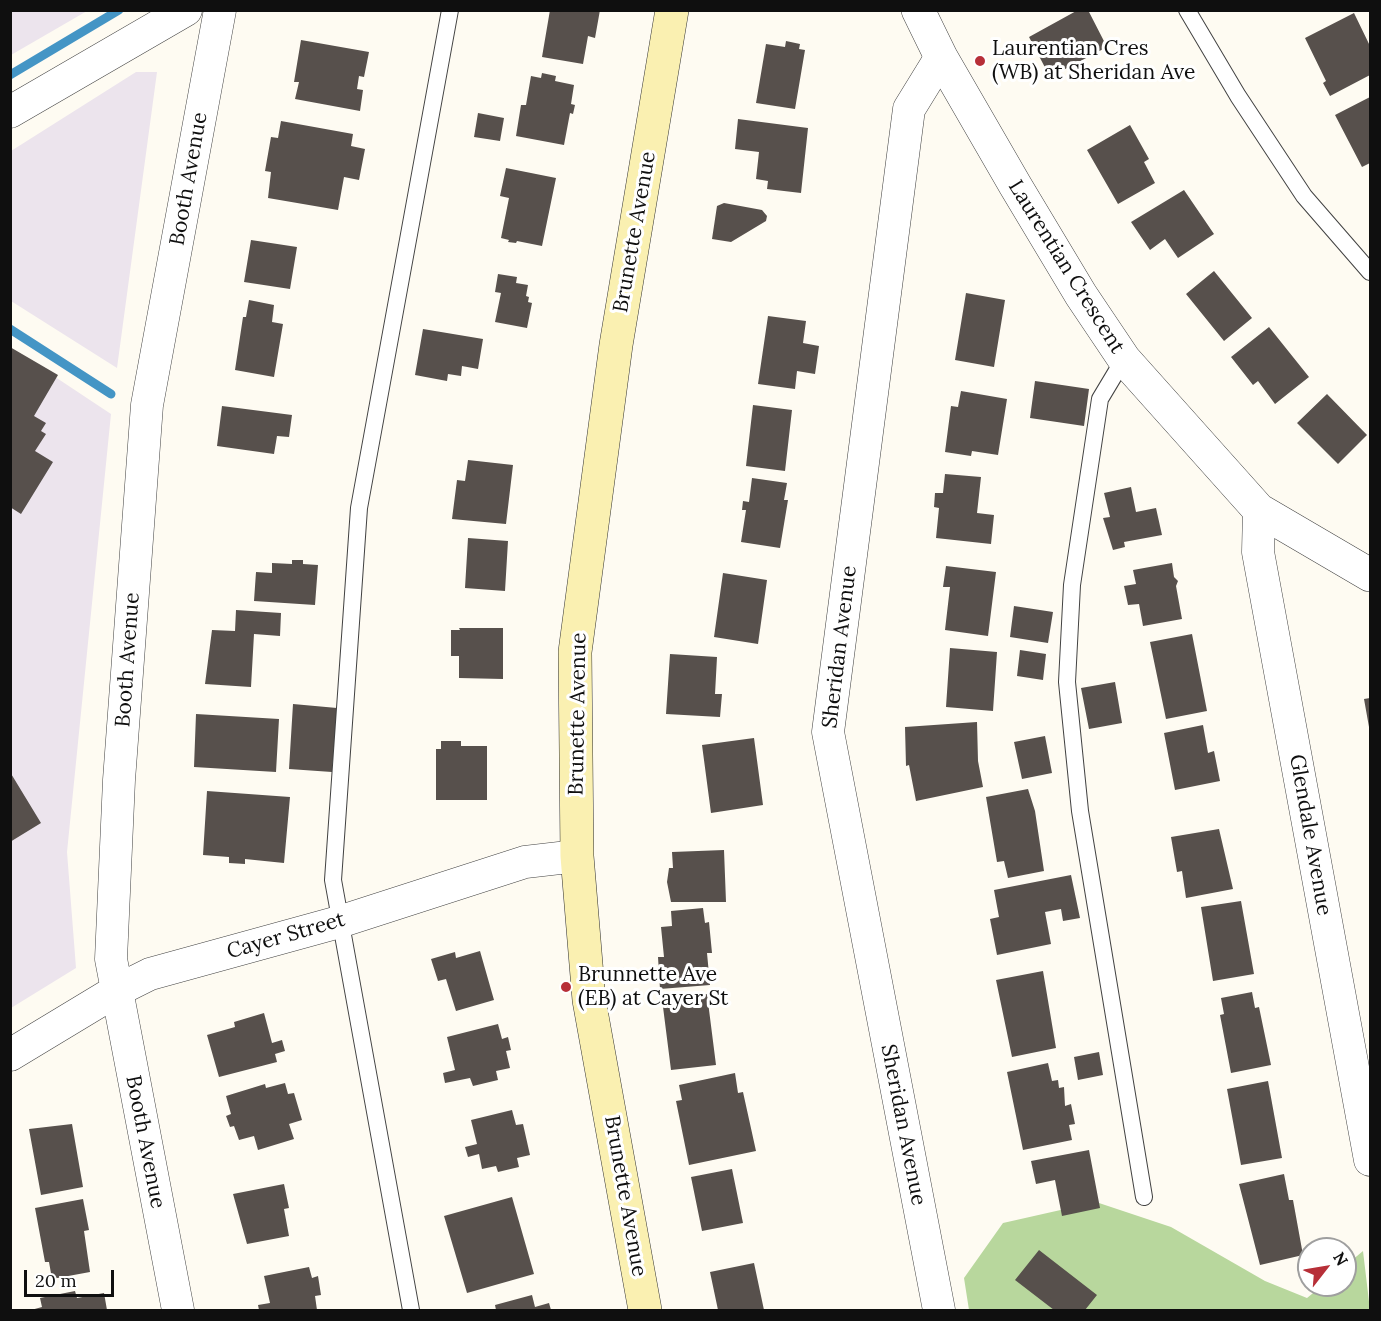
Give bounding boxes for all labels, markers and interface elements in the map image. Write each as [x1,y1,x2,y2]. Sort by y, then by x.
place label: Laurentian Cres (WB) at Sheridan Ave [992,36,1195,86]
marker: Laurentian Cres (WB) at Sheridan Ave [973,54,987,68]
street label: Booth Avenue [165,110,213,248]
street label: Brunette Avenue [608,149,662,315]
street label: Laurentian Crescent [1002,176,1130,358]
street label: Sheridan Avenue [818,564,862,730]
street label: Booth Avenue [111,592,145,728]
street label: Brunette Avenue [564,632,592,796]
street label: Glendale Avenue [1283,752,1337,918]
street label: Cayer Street [224,907,348,965]
place label: Brunnette Ave (EB) at Cayer St [578,962,728,1012]
marker: Brunnette Ave (EB) at Cayer St [559,980,573,994]
street label: Sheridan Avenue [875,1042,931,1208]
street label: Booth Avenue [120,1073,170,1211]
street label: Brunette Avenue [598,1113,652,1279]
north arrow [1297,1237,1357,1297]
text: N [1329,1248,1352,1269]
scale bar [27,1258,117,1296]
text: 20 m [35,1269,77,1292]

